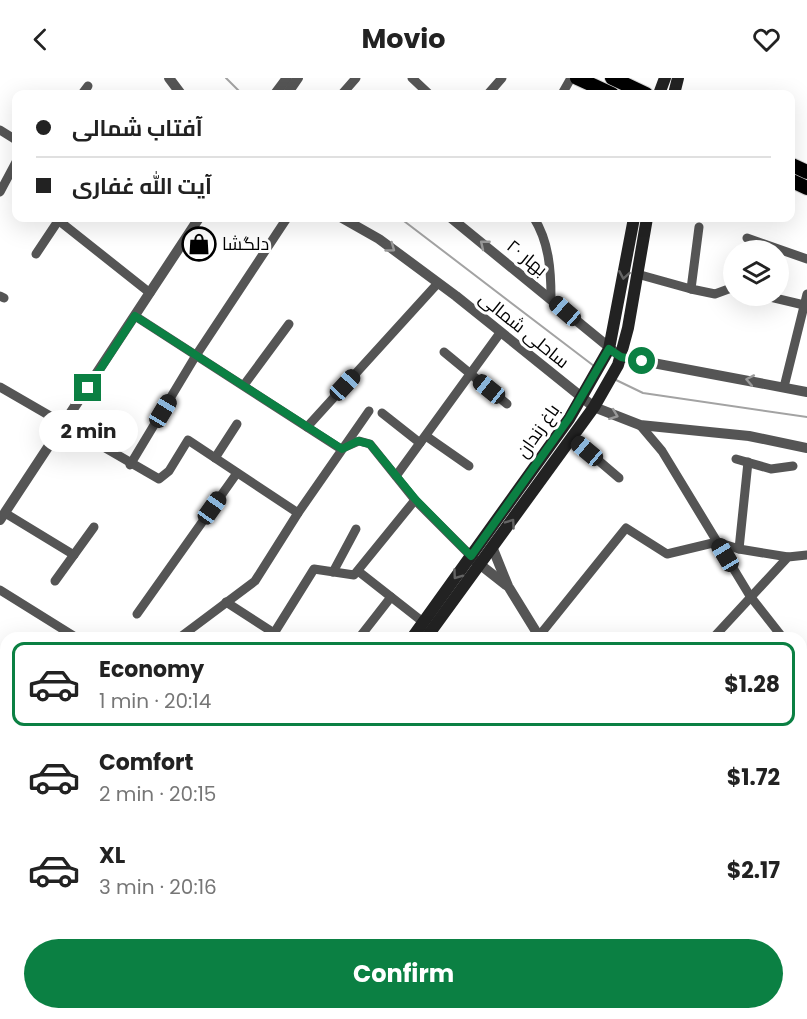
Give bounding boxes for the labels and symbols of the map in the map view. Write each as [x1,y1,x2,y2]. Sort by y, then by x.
shop icon: دلگشا [181,226,217,262]
place label: دلگشا [222,231,269,256]
street label: بهار ۲۰ [502,234,553,282]
one-way arrow [480,240,491,251]
one-way arrow [385,241,396,252]
one-way arrow [618,270,630,280]
street label: ساحلی شمالی [474,285,575,374]
car [546,292,584,330]
route start [628,347,655,374]
car [326,366,364,404]
car [469,371,509,407]
route end [74,374,101,401]
one-way arrow [745,374,755,387]
car [146,391,180,431]
street label: باغ زندان [510,399,565,463]
one-way arrow [608,408,619,420]
callout: 2 min [38,409,138,451]
car [567,433,607,469]
car [194,488,230,528]
one-way arrow [504,519,515,530]
car [708,535,742,575]
one-way arrow [453,568,464,579]

